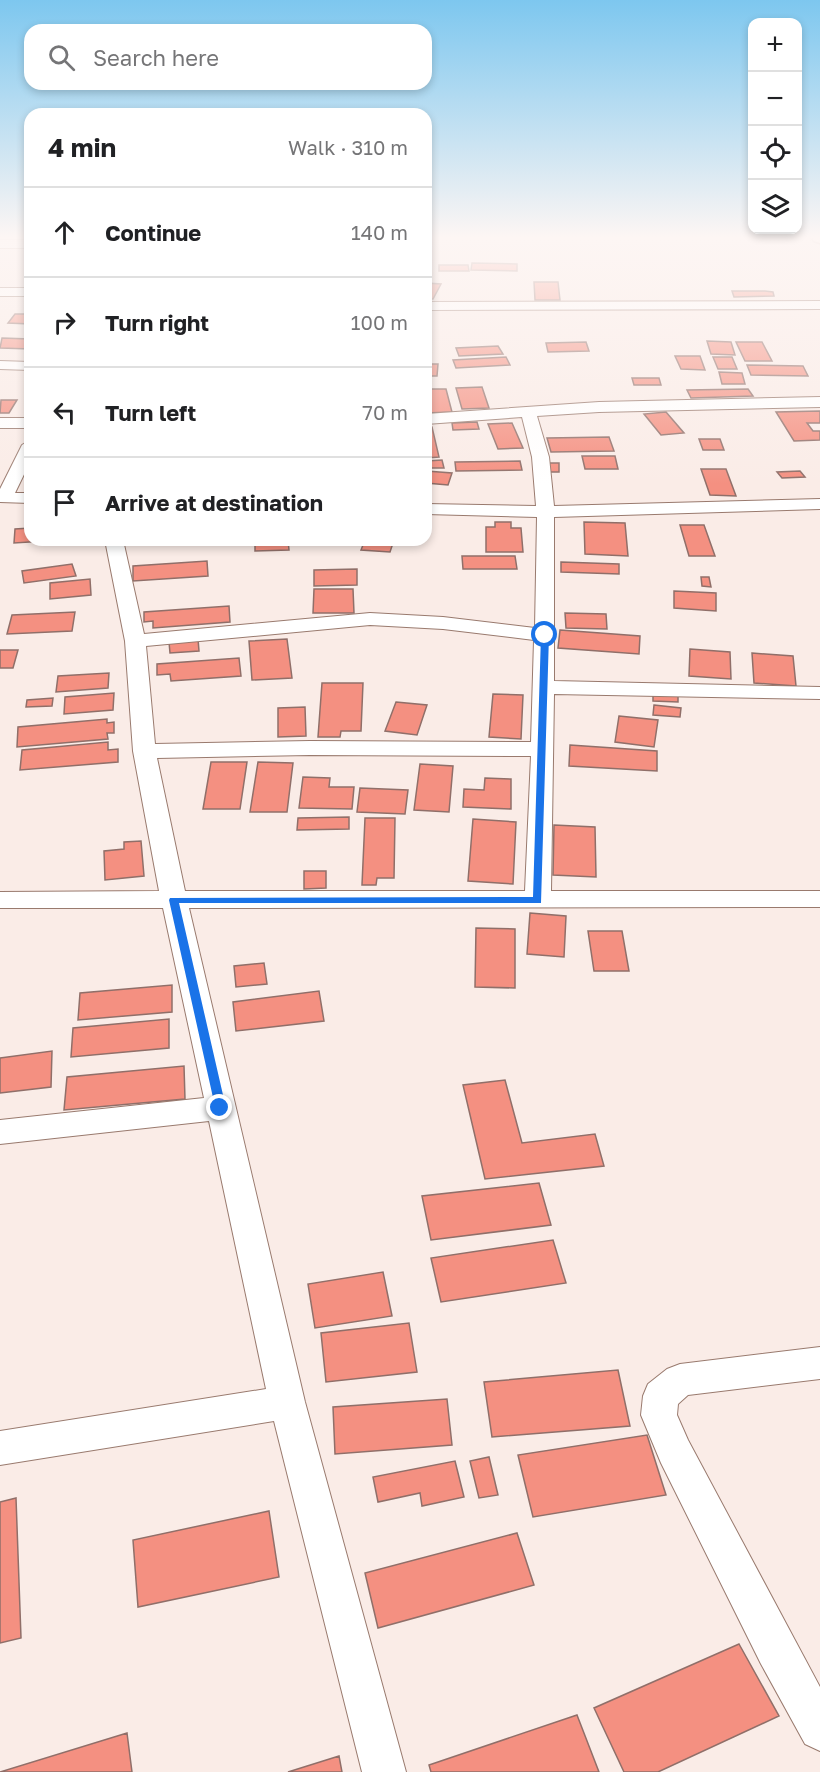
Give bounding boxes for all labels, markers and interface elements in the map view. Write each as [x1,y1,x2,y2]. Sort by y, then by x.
map controls [748,18,802,234]
button: + [748,18,802,72]
search box [24,24,432,90]
icon: search [45,41,78,74]
text: Search here [93,44,219,71]
button: − [748,72,802,126]
button: locate [748,126,802,180]
text: 4 min [48,132,116,163]
text: Walk · 310 m [288,135,408,159]
button: layers [748,180,802,234]
icon: ahead [48,216,81,249]
text: Continue [105,219,201,246]
text: 140 m [351,220,408,244]
icon: right [48,306,81,339]
text: Turn right [105,309,209,336]
text: 100 m [351,310,408,334]
icon: left [48,396,81,429]
text: Turn left [105,399,196,426]
text: 70 m [362,400,408,424]
icon: arrive [48,486,81,519]
text: Arrive at destination [105,489,323,516]
route start [531,621,557,647]
route end [206,1094,232,1120]

